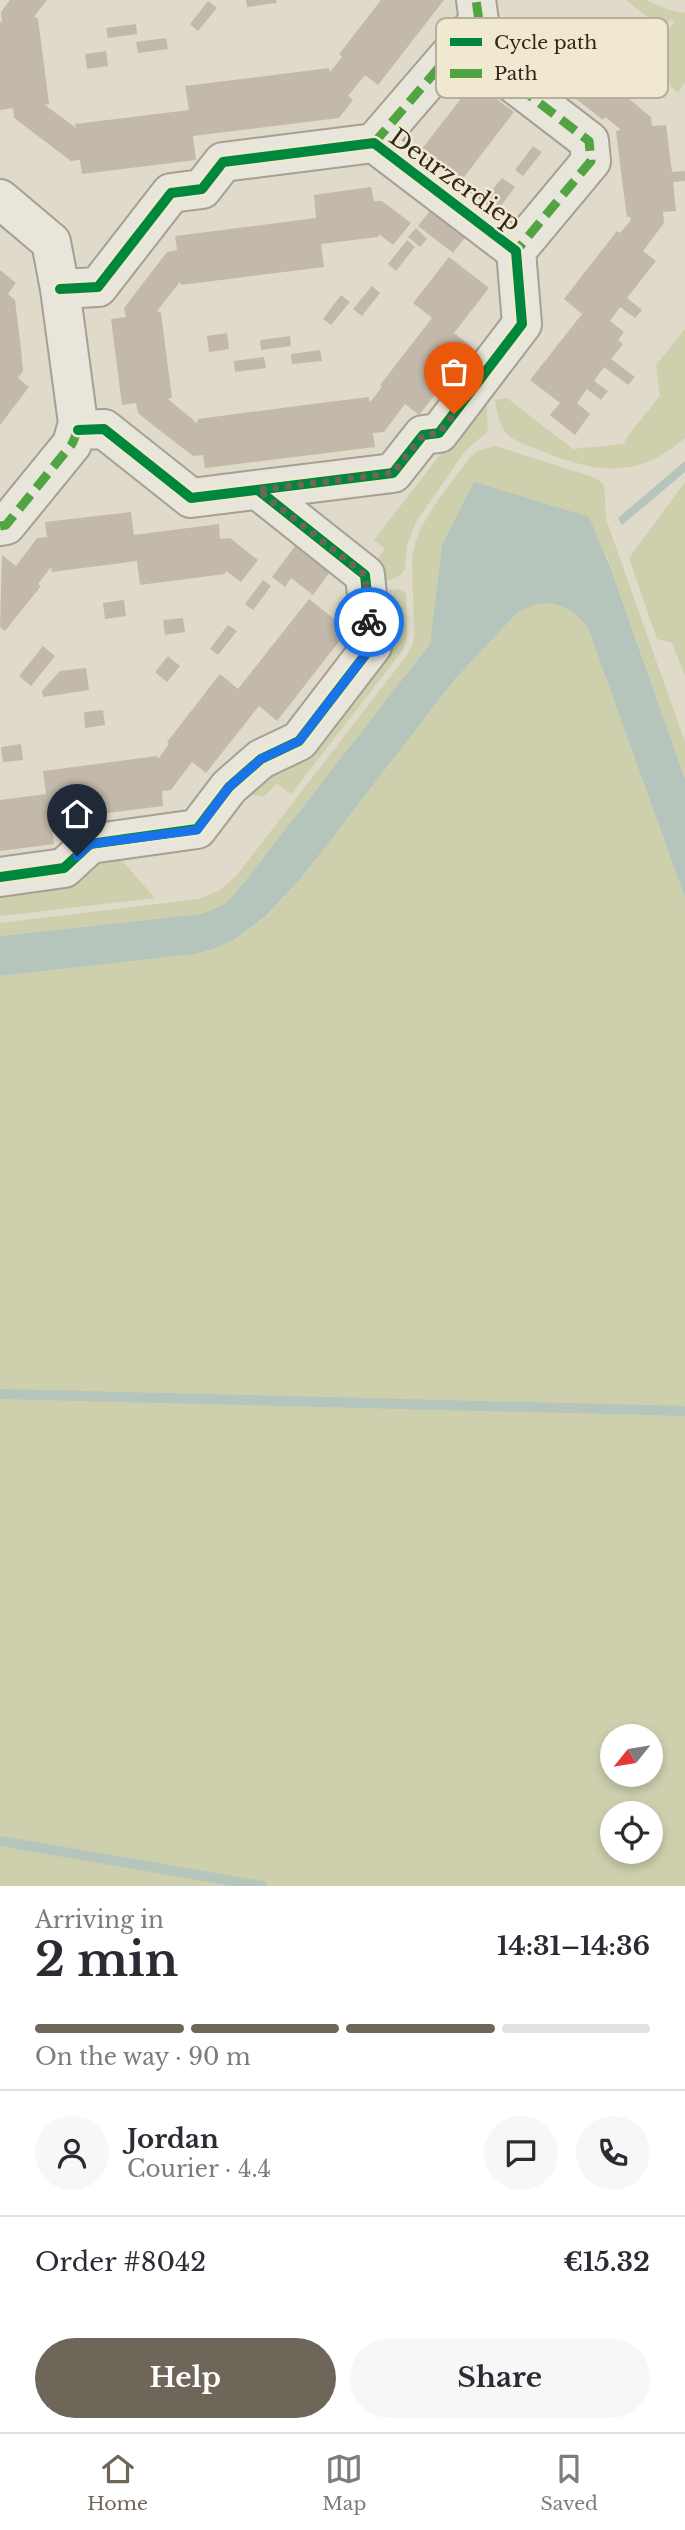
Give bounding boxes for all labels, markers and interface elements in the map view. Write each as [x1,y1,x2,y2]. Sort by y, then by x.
legend [436,18,668,98]
text: Cycle path [494,31,597,54]
text: Path [494,62,538,85]
street label: Deurzerdiep [384,122,527,237]
pin [424,342,484,414]
icon: bag [435,353,473,391]
courier [334,587,404,657]
icon: bike [350,603,388,641]
pin [47,784,107,856]
icon: home [58,795,96,833]
north arrow [600,1724,663,1787]
map controls [600,1724,663,1864]
button: locate [600,1801,663,1864]
text: Arriving in [35,1906,164,1934]
text: 14:31–14:36 [497,1930,650,1962]
text: 2 min [35,1931,178,1988]
text: On the way · 90 m [35,2043,251,2071]
button: person [35,2116,109,2190]
button: chat [484,2116,558,2190]
button: phone [576,2116,650,2190]
text: Jordan [127,2123,219,2155]
text: Courier · 4.4 [127,2155,271,2183]
text: Order #8042 [35,2246,206,2278]
text: €15.32 [563,2246,650,2278]
button: Help [35,2338,336,2418]
button: Share [350,2338,650,2418]
tab: Home [87,2450,148,2515]
tab: Map [322,2450,366,2515]
tab: Saved [541,2450,598,2515]

